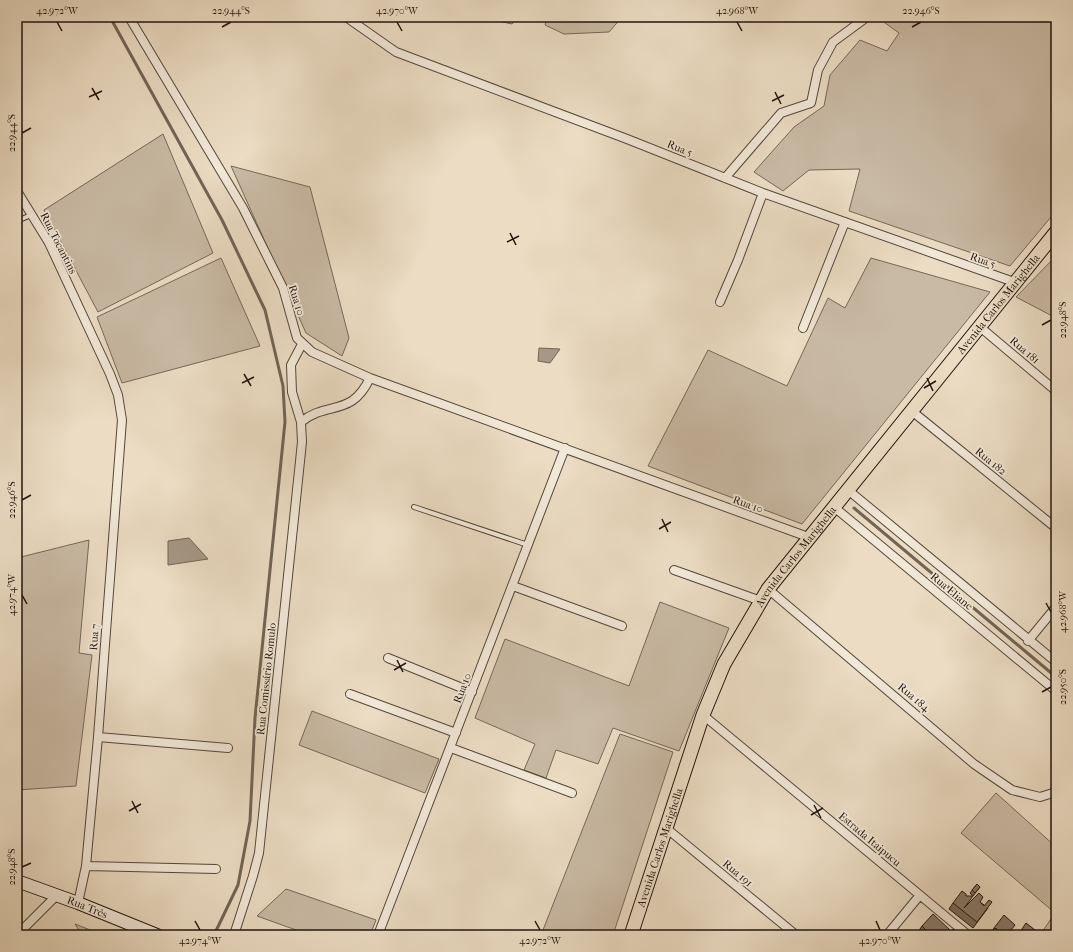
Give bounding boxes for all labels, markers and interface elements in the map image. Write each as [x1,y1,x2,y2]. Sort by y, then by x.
text: 42.972°W [36,5,79,17]
text: 22.944°S [212,5,250,17]
text: 42.970°W [376,5,419,17]
text: 42.968°W [716,5,759,17]
text: 22.946°S [902,5,940,17]
text: 22.944°S [6,114,18,152]
street label: Rua 5 [665,138,695,159]
street label: Rua Tocantins [37,210,80,276]
street label: Rua 5 [968,250,998,271]
street label: Avenida Carlos Marighella [954,251,1043,357]
street label: Rua 10 [286,283,307,317]
text: 22.948°S [1057,302,1069,338]
street label: Rua 181 [1007,334,1042,367]
street label: Rua 182 [972,445,1009,478]
text: 22.946°S [6,481,18,519]
street label: Rua 10 [731,493,765,516]
street label: Avenida Carlos Marighella [752,503,840,610]
street label: Rua Eliane [928,570,976,613]
text: 42.974°W [6,573,18,616]
text: 42.968°W [1057,590,1069,633]
street label: Rua Comissário Romulo [254,622,279,736]
street label: Rua 7 [87,623,102,651]
text: 22.950°S [1057,669,1069,705]
street label: Rua 10 [451,671,474,705]
street label: Rua 184 [895,680,933,715]
street label: Avenida Carlos Marighella [634,786,686,910]
street label: Estrada Itaipucu [836,810,904,870]
text: 22.948°S [6,849,18,885]
street label: Rua 191 [720,857,755,890]
street label: Rua Três [65,894,109,921]
text: 42.974°W [179,935,222,947]
text: 42.972°W [519,935,562,947]
text: 42.970°W [859,935,902,947]

